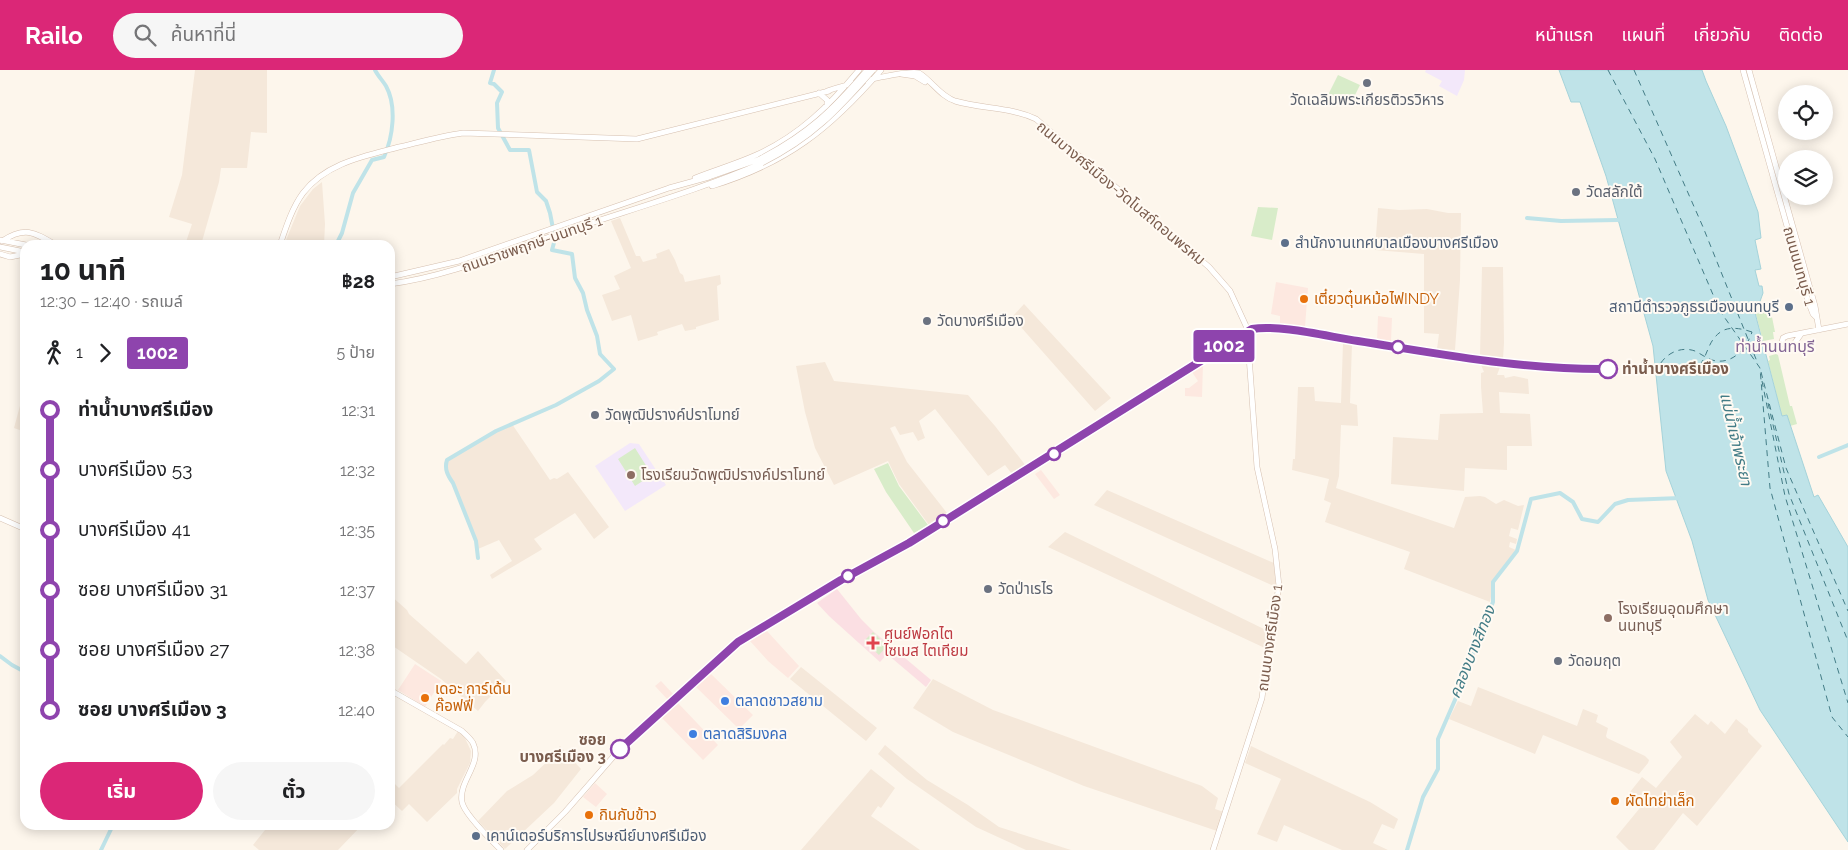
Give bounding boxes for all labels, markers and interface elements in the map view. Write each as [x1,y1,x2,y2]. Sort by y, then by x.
search box [113,13,463,58]
text: Railo [25,21,83,50]
icon: search [131,21,159,49]
text: ค้นหาที่นี่ [171,23,236,45]
text: หน้าแรก [1535,24,1593,45]
text: แผนที่ [1621,24,1665,45]
text: เกี่ยวกับ [1693,24,1751,45]
text: ติดต่อ [1779,24,1823,45]
marker: วัดเฉลิมพระเกียรติวรวิหาร [1361,77,1373,89]
map controls [1778,85,1833,205]
button: locate [1778,85,1833,140]
place label: วัดเฉลิมพระเกียรติวรวิหาร [1290,91,1444,109]
street label: ถนนบางศรีเมือง-วัดโบสถ์ดอนพรหม [1033,117,1209,269]
button: layers [1778,150,1833,205]
place label: วัดสลักใต้ [1586,183,1643,201]
marker: วัดสลักใต้ [1570,186,1582,198]
street label: ถนนราชพฤกษ์-นนทบุรี 1 [459,211,605,277]
street label: ถนนนนทบุรี 1 [1779,224,1819,308]
place label: สำนักงานเทศบาลเมืองบางศรีเมือง [1295,234,1498,252]
marker: สำนักงานเทศบาลเมืองบางศรีเมือง [1279,237,1291,249]
text: 10 นาที [40,254,126,287]
text: ฿28 [342,270,375,292]
place label: เตี๋ยวตุ๋นหม้อไฟINDY [1314,288,1439,308]
text: 12:30 – 12:40 · รถเมล์ [40,292,183,311]
marker: เตี๋ยวตุ๋นหม้อไฟINDY [1298,293,1310,305]
place label: สถานีตำรวจภูธรเมืองนนทบุรี [1609,298,1779,316]
marker: สถานีตำรวจภูธรเมืองนนทบุรี [1783,301,1795,313]
place label: วัดบางศรีเมือง [937,312,1024,330]
marker: วัดบางศรีเมือง [921,315,933,327]
line badge: 1002 [1189,330,1259,362]
text: 1002 [1203,335,1245,356]
district label: ท่าน้ำนนทบุรี [1735,335,1815,356]
icon: walk [40,339,68,367]
icon: forward [91,339,119,367]
unlabelled marker [1391,340,1405,354]
text: 1002 [137,342,178,363]
text: 1 [76,343,83,362]
text: 5 ป้าย [337,343,375,362]
place label: ท่าน้ำบางศรีเมือง [1622,358,1729,378]
marker: ท่าน้ำบางศรีเมือง [1598,359,1618,379]
water label: แม่น้ำเจ้าพระยา [1716,390,1758,489]
text: ท่าน้ำบางศรีเมือง [78,398,213,420]
text: 12:31 [341,401,375,420]
place label: วัดพุฒิปรางค์ปราโมทย์ [605,406,740,424]
marker: วัดพุฒิปรางค์ปราโมทย์ [589,409,601,421]
unlabelled marker [1047,447,1061,461]
text: บางศรีเมือง 53 [78,458,192,480]
text: 12:32 [340,461,375,480]
place label: โรงเรียนวัดพุฒิปรางค์ปราโมทย์ [641,466,825,484]
marker: โรงเรียนวัดพุฒิปรางค์ปราโมทย์ [625,469,637,481]
unlabelled marker [936,514,950,528]
text: บางศรีเมือง 41 [78,518,190,540]
text: 12:35 [340,521,375,540]
unlabelled marker [841,569,855,583]
text: ซอย บางศรีเมือง 31 [78,578,228,600]
place label: วัดป่าเรไร [998,580,1053,598]
text: 12:37 [340,581,375,600]
marker: วัดป่าเรไร [982,583,994,595]
street label: ถนนบางศรีเมือง 1 [1254,583,1287,693]
place label: โรงเรียนอุดมศึกษา นนทบุรี [1618,600,1729,635]
water label: คลองบางสีทอง [1445,602,1500,701]
marker: โรงเรียนอุดมศึกษา นนทบุรี [1602,612,1614,624]
place label: ศูนย์ฟอกไต ไซเมส ไตเทียม [883,625,968,660]
marker: ศูนย์ฟอกไต ไซเมส ไตเทียม [866,636,880,650]
text: ซอย บางศรีเมือง 27 [78,638,230,660]
text: 12:38 [339,641,375,660]
place label: วัดอมฤต [1568,652,1621,670]
marker: วัดอมฤต [1552,655,1564,667]
place label: เดอะ การ์เด้น ค๊อฟฟี่ [435,680,511,715]
marker: เดอะ การ์เด้น ค๊อฟฟี่ [419,692,431,704]
place label: ตลาดชาวสยาม [735,692,823,710]
marker: ตลาดชาวสยาม [719,695,731,707]
text: ซอย บางศรีเมือง 3 [78,698,227,720]
text: 12:40 [338,701,375,720]
place label: ตลาดสิริมงคล [703,725,787,743]
marker: ตลาดสิริมงคล [687,728,699,740]
place label: ซอย บางศรีเมือง 3 [520,731,606,766]
marker: ซอย บางศรีเมือง 3 [610,739,630,759]
button: เริ่ม [40,762,203,820]
button: ตั๋ว [213,762,375,820]
place label: ผัดไทย่าเล็ก [1625,792,1695,810]
marker: ผัดไทย่าเล็ก [1609,795,1621,807]
place label: กินกับข้าว [599,806,657,824]
marker: กินกับข้าว [583,809,595,821]
place label: เคาน์เตอร์บริการไปรษณีย์บางศรีเมือง [486,827,707,845]
marker: เคาน์เตอร์บริการไปรษณีย์บางศรีเมือง [470,830,482,842]

